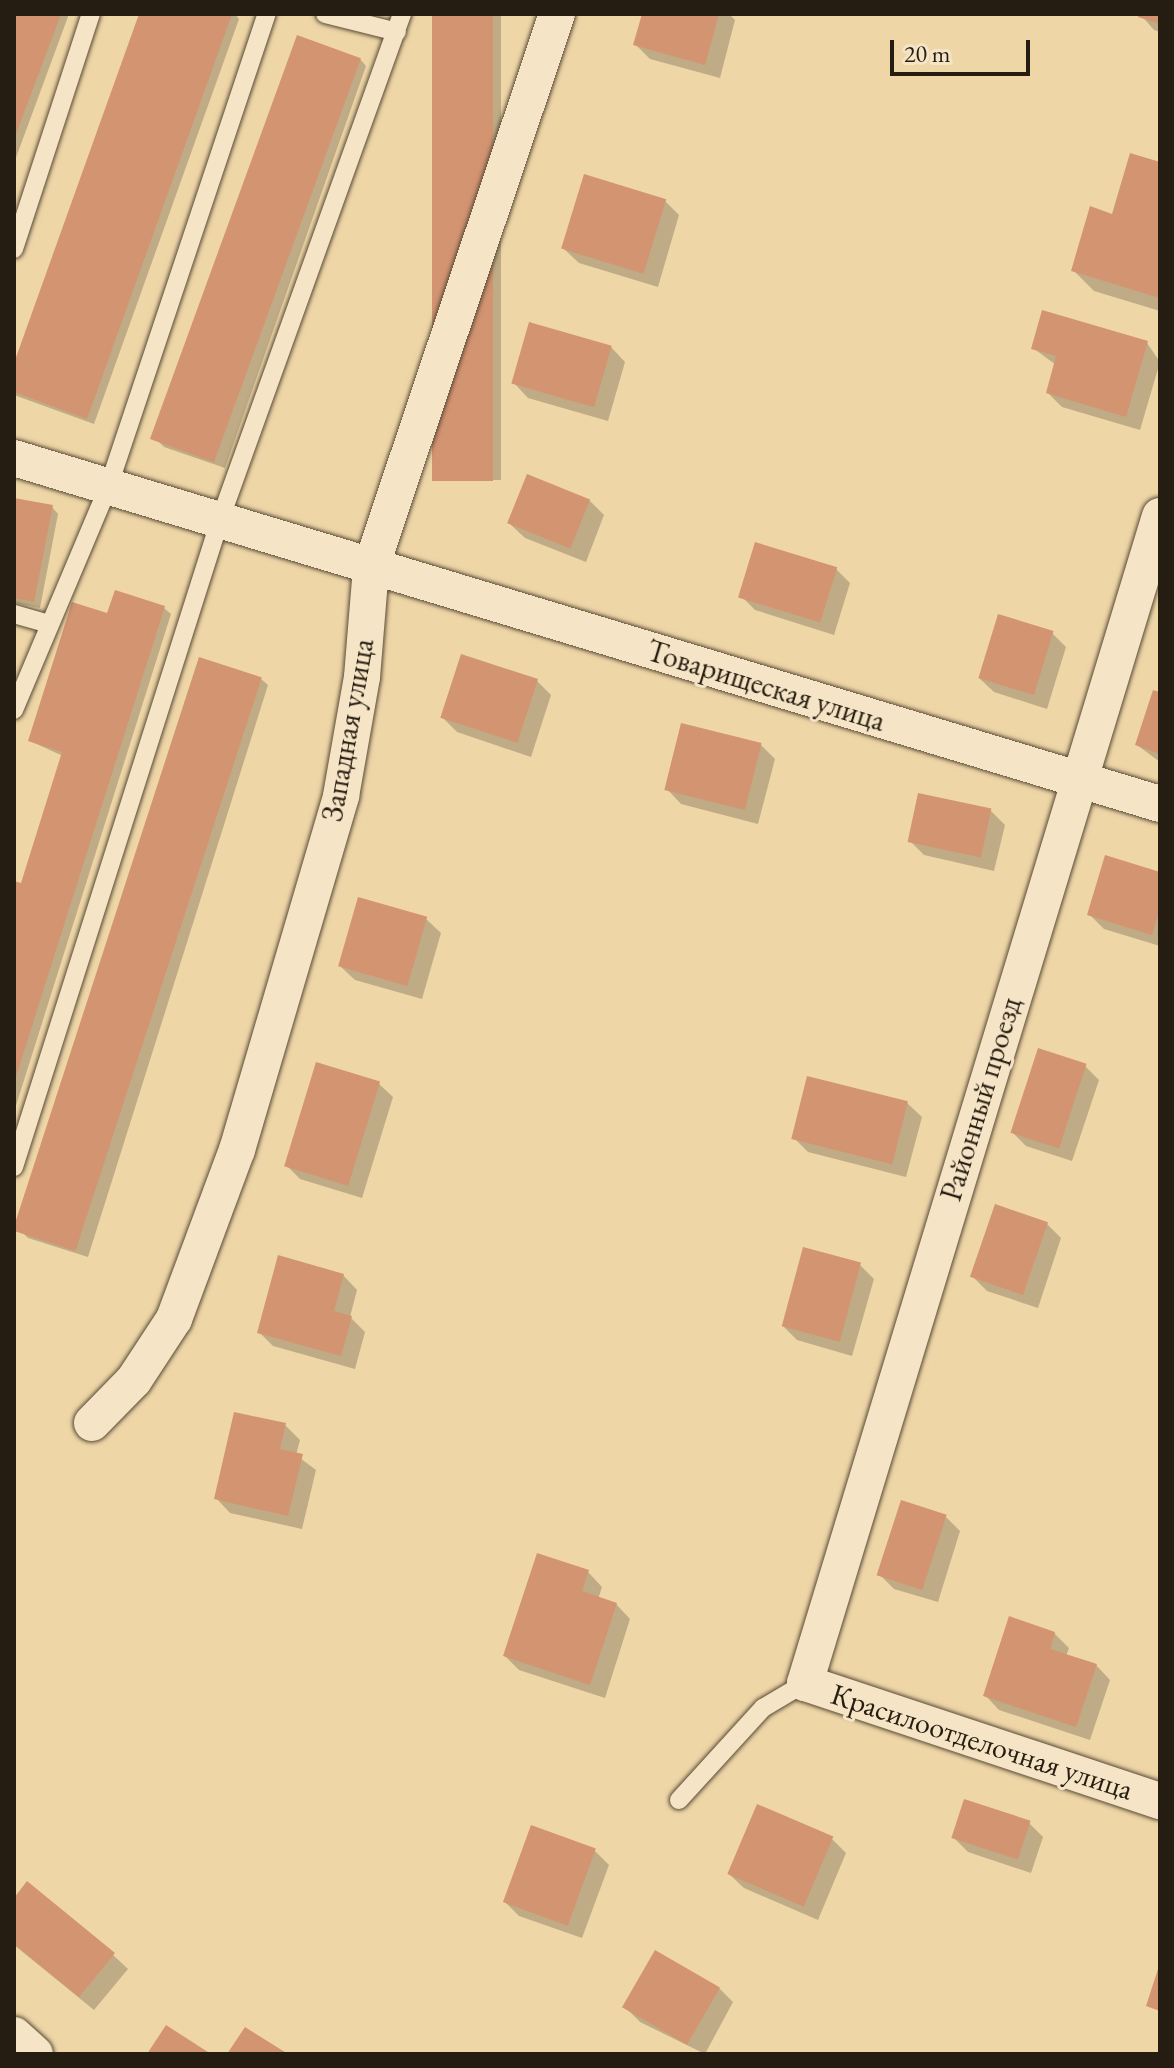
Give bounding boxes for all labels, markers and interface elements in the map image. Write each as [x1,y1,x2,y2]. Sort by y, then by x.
scale bar [894,24,1034,74]
text: 20 m [904,38,951,69]
street label: Товарищеская улица [643,633,889,739]
street label: Западная улица [314,636,382,824]
street label: Районный проезд [933,993,1029,1205]
street label: Красилоотделочная улица [827,1676,1137,1808]

